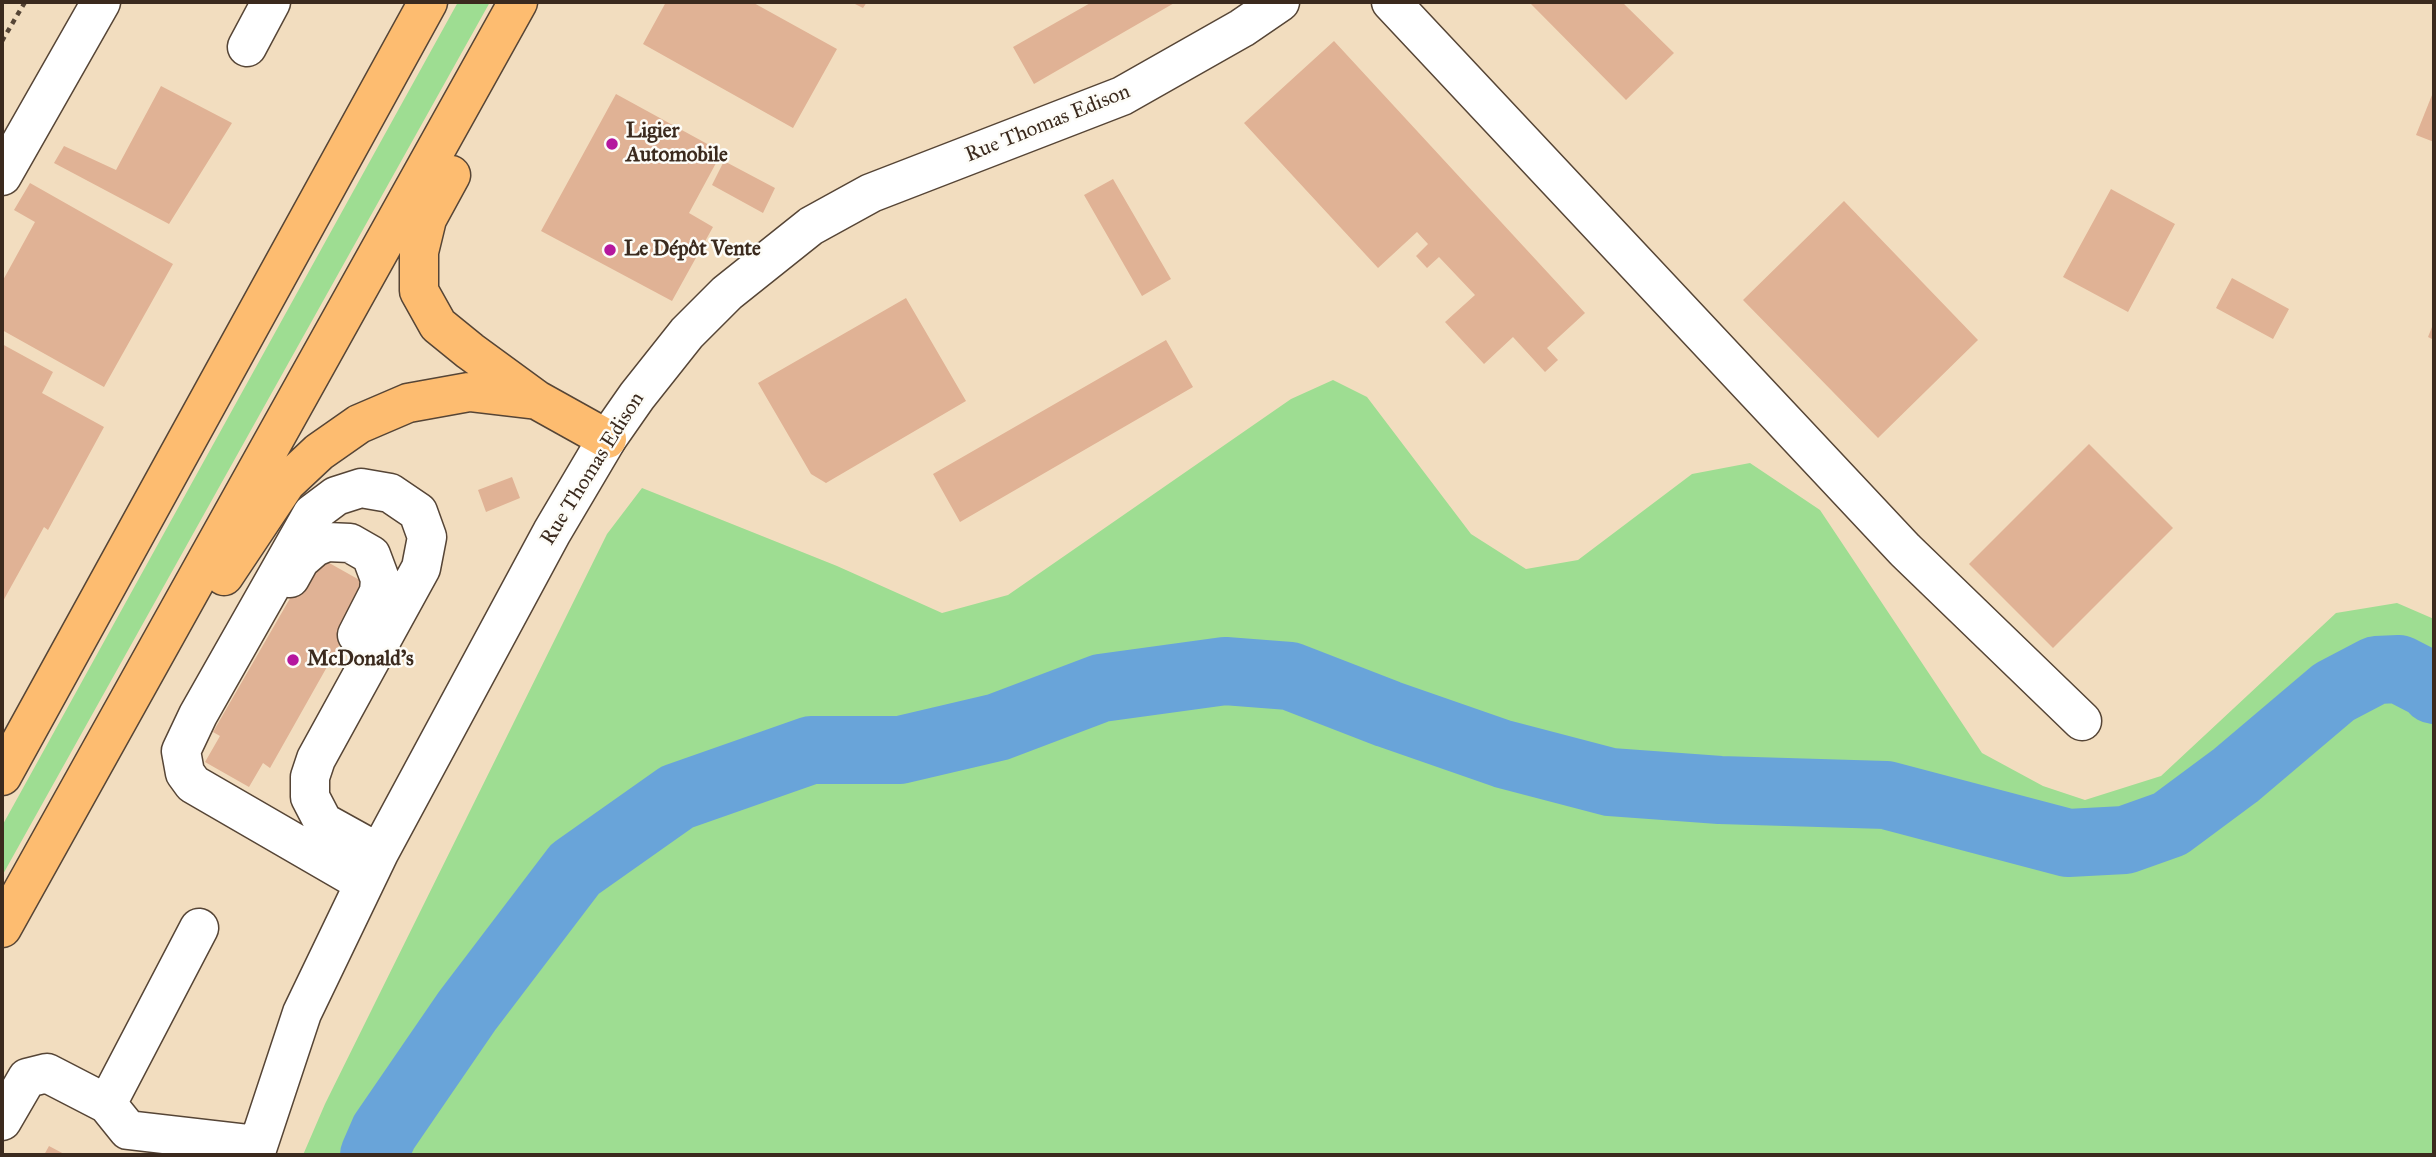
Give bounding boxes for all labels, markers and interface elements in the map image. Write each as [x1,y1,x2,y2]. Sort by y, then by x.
street label: Rue Thomas Edison [962,79,1134,169]
place label: Ligier Automobile [626,119,728,169]
marker: Ligier Automobile [604,136,620,152]
place label: Le Dépôt Vente [624,237,761,263]
marker: Le Dépôt Vente [602,242,618,258]
street label: Rue Thomas Edison [536,388,650,550]
place label: McDonald's [307,647,414,673]
marker: McDonald's [285,652,301,668]

